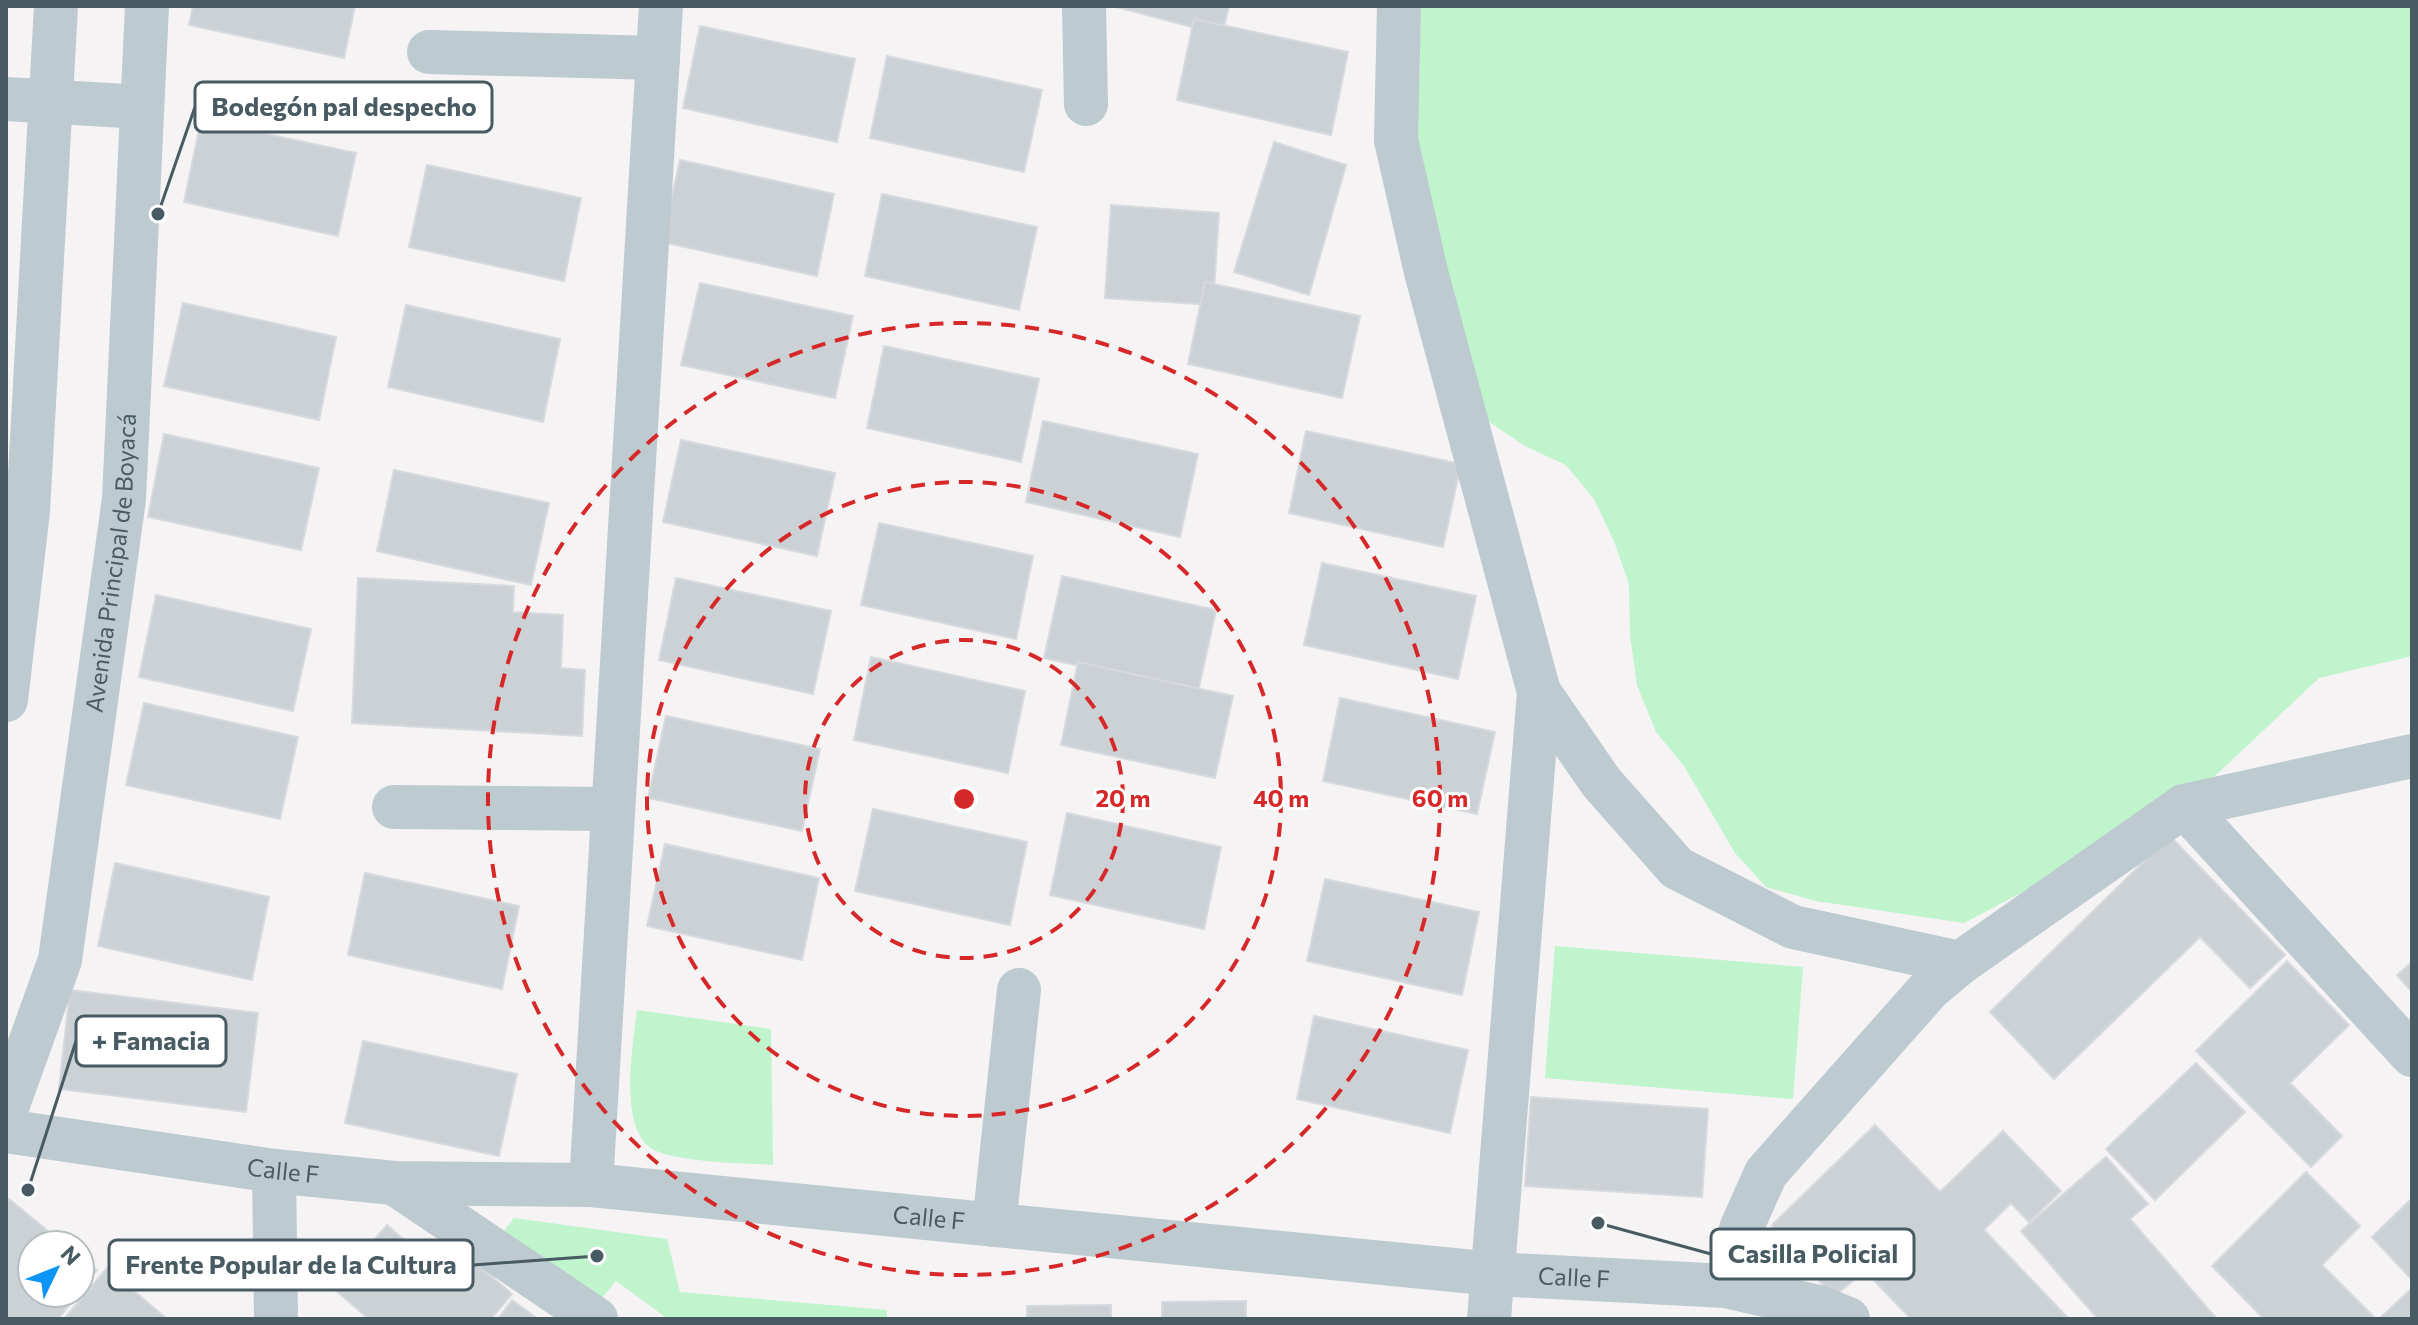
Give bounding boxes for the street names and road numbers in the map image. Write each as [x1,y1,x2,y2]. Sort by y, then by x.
street label: Avenida Principal de Boyacá [79,413,141,714]
street label: Calle F [245,1151,321,1188]
street label: Calle F [892,1199,966,1235]
street label: Calle F [1537,1260,1611,1293]

